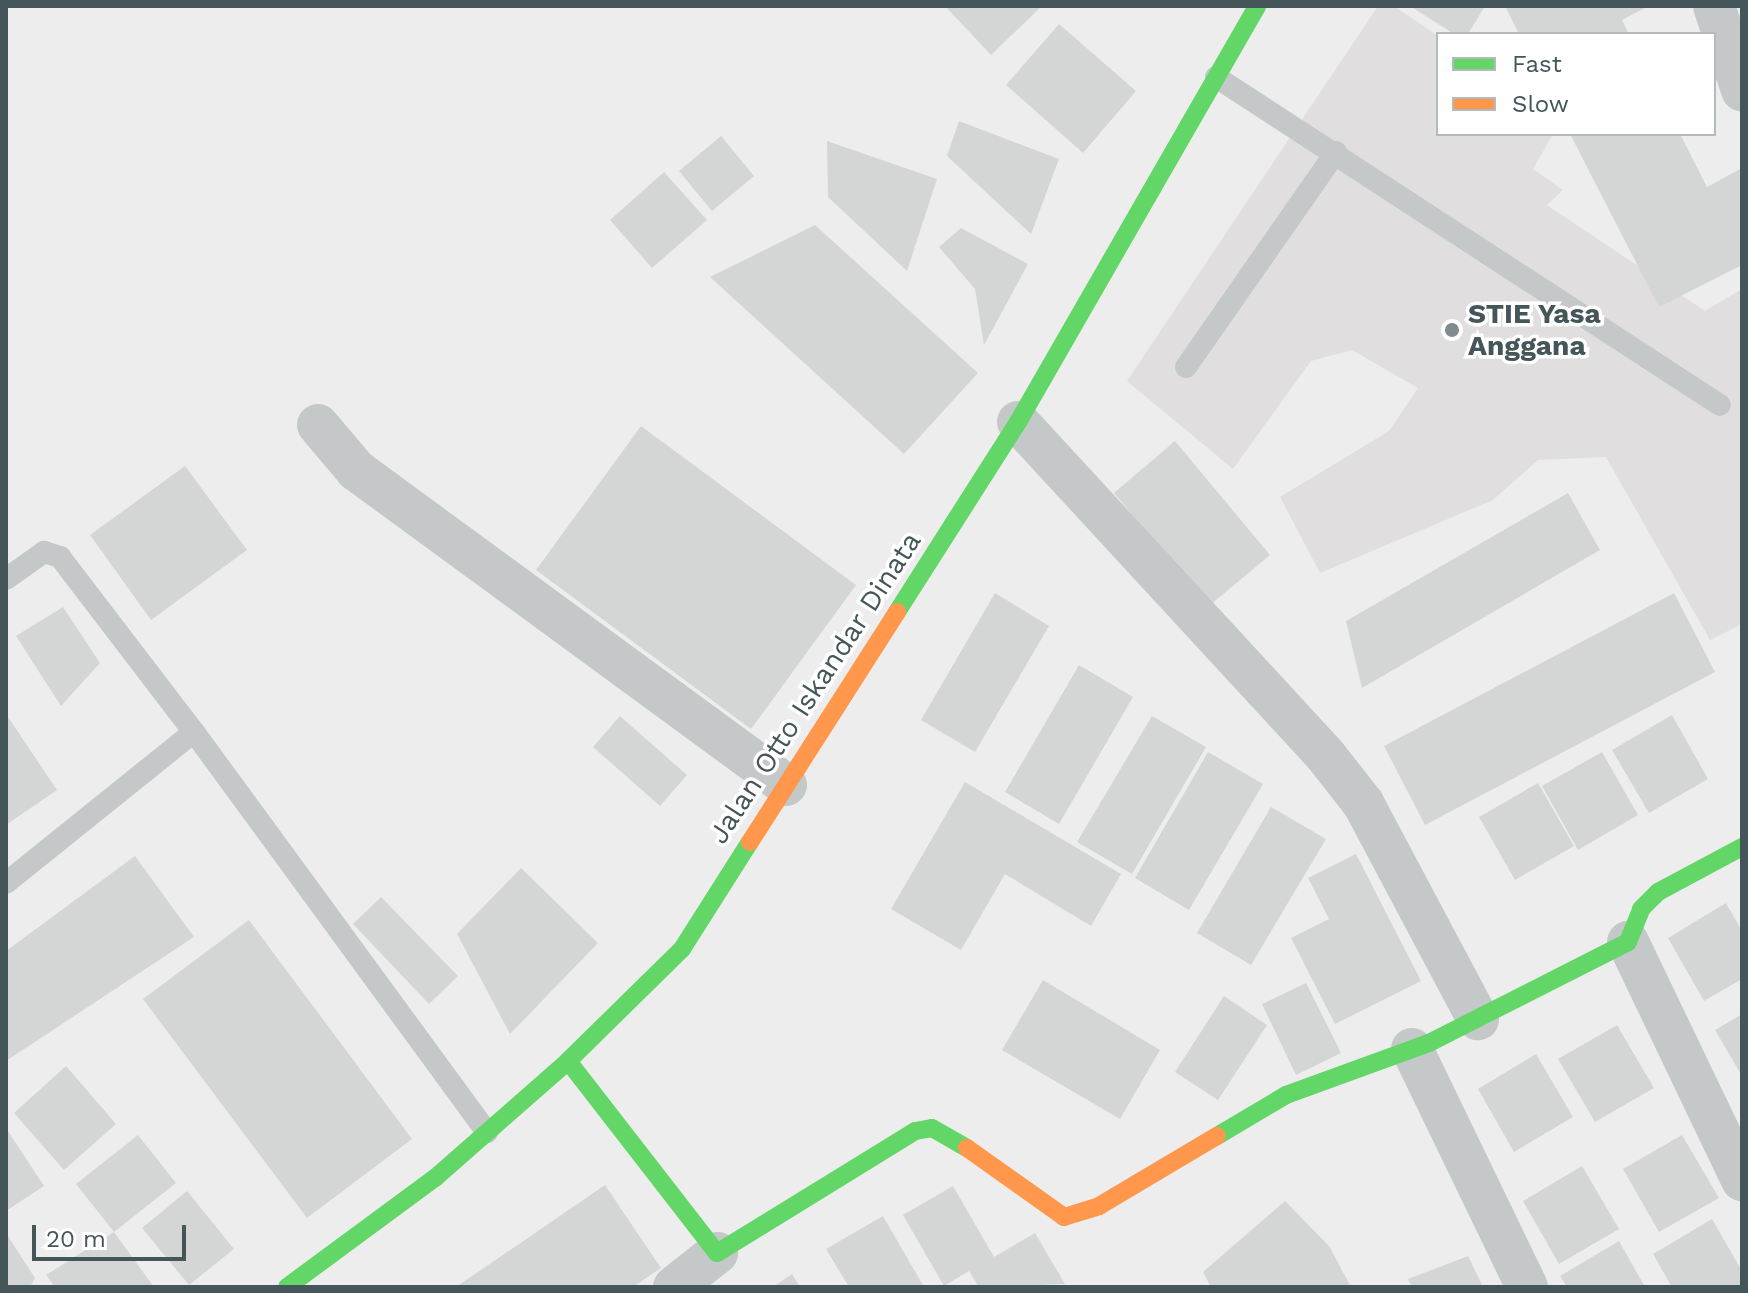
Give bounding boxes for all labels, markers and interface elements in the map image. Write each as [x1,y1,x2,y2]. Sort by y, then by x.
legend [1436,32,1716,136]
text: Fast [1512,50,1562,78]
text: Slow [1512,90,1569,118]
place label: STIE Yasa Anggana [1468,297,1601,363]
marker: STIE Yasa Anggana [1443,321,1461,339]
street label: Jalan Otto Iskandar Dinata [701,526,929,850]
scale bar [36,1209,190,1259]
text: 20 m [46,1225,106,1253]

